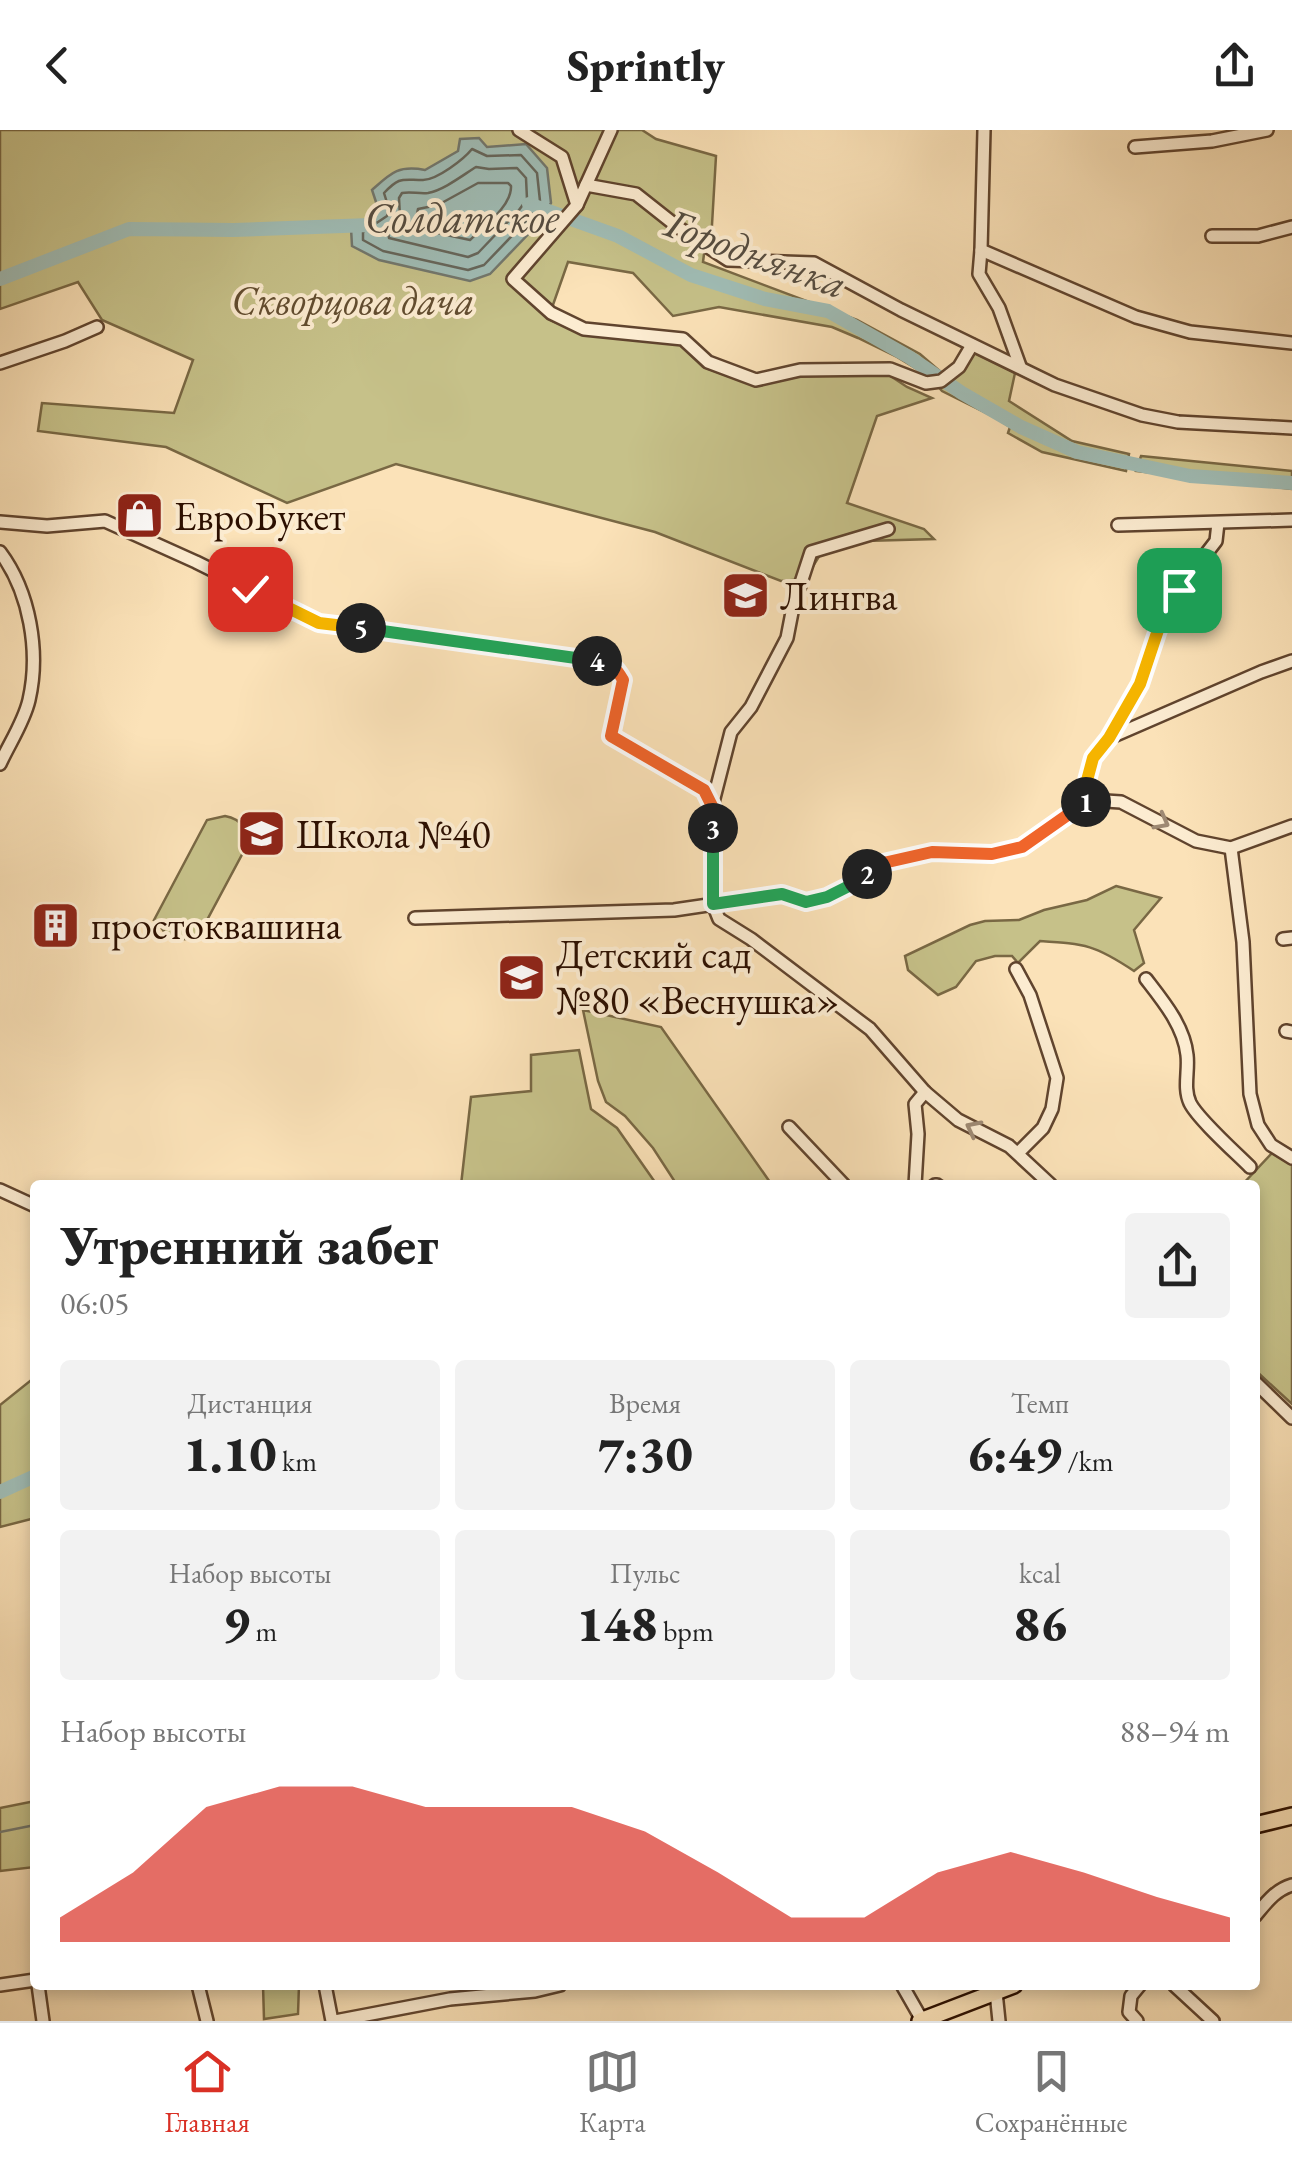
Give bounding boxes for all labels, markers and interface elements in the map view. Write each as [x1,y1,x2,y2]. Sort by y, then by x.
text: Sprintly [567,36,725,94]
icon: back [30,38,85,93]
icon: share [1207,38,1262,93]
water label: Солдатское [365,190,560,245]
water label: Городнянка [657,194,854,311]
park label: Скворцова дача [231,274,475,326]
shop icon: ЕвроБукет [113,490,165,542]
place label: ЕвроБукет [174,490,345,542]
pin [208,547,293,632]
pin [1137,548,1222,633]
icon: check [223,562,278,617]
icon: arrive [1152,563,1207,618]
school or university icon: Лингва [719,570,771,622]
place label: Лингва [780,570,898,622]
pin: 5 [336,603,386,653]
text: 5 [354,610,368,646]
pin: 4 [572,636,622,686]
text: 4 [590,643,604,679]
pin: 1 [1061,777,1111,827]
text: 1 [1079,784,1093,820]
pin: 3 [688,803,738,853]
school or university icon: Школа №40 [235,808,287,860]
place label: Школа №40 [296,808,491,860]
text: 3 [706,810,720,846]
one-way arrow [1151,810,1169,829]
pin: 2 [842,849,892,899]
text: 2 [860,856,874,892]
building icon: простоквашина [30,899,82,951]
place label: простоквашина [91,899,342,951]
place label: Детский сад №80 «Веснушка» [556,928,840,1026]
school or university icon: Детский сад №80 «Веснушка» [495,951,547,1003]
one-way arrow [965,1120,983,1140]
text: Утренний забег [60,1209,439,1280]
button: share [1125,1213,1230,1318]
text: 06:05 [60,1282,129,1324]
text: Дистанция [188,1385,312,1421]
text: Время [609,1385,681,1421]
text: Темп [1011,1385,1069,1421]
text: 1.10 [183,1421,277,1486]
text: 7:30 [597,1421,693,1486]
text: 6:49 [966,1421,1062,1486]
text: km [277,1443,317,1479]
text: /km [1062,1443,1114,1479]
text: Набор высоты [169,1555,331,1591]
text: Пульс [610,1555,680,1591]
text: kcal [1019,1555,1061,1591]
text: 9 [223,1591,250,1656]
text: 148 [576,1591,657,1656]
text: 86 [1013,1591,1067,1656]
text: m [250,1613,277,1649]
text: bpm [657,1613,714,1649]
text: Набор высоты [60,1710,246,1752]
text: 88–94 m [1120,1710,1230,1752]
tab: Главная [165,2044,250,2140]
tab: Карта [579,2044,646,2140]
tab: Сохранённые [975,2044,1127,2140]

